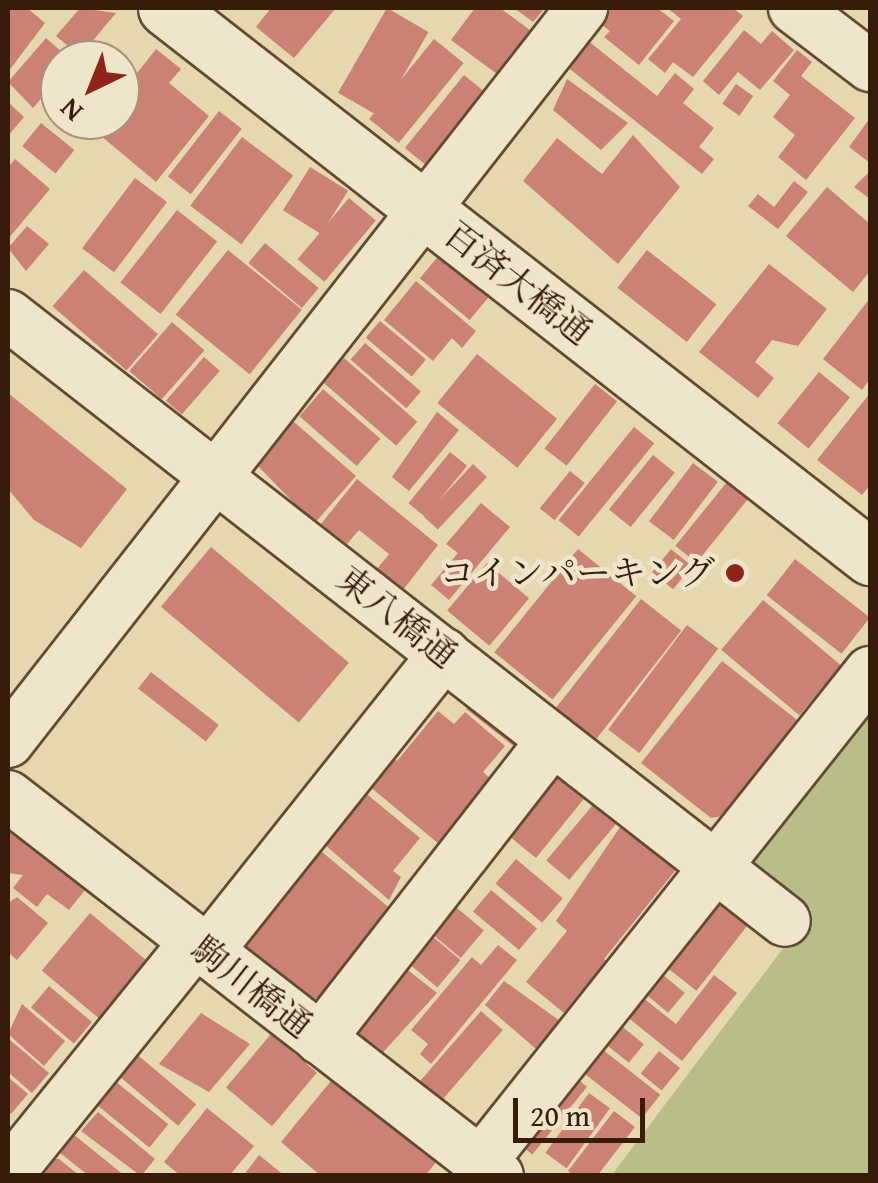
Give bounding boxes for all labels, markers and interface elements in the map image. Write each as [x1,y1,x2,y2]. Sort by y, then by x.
north arrow [40,40,140,140]
text: N [50,89,91,132]
street label: 百済大橋通 [436,213,600,353]
place label: コインパーキング [435,552,715,594]
street label: 東八橋通 [329,557,465,677]
marker: コインパーキング [724,562,746,584]
street label: 駒川橋通 [184,927,320,1047]
scale bar [518,1078,650,1140]
text: 20 m [530,1093,590,1137]

